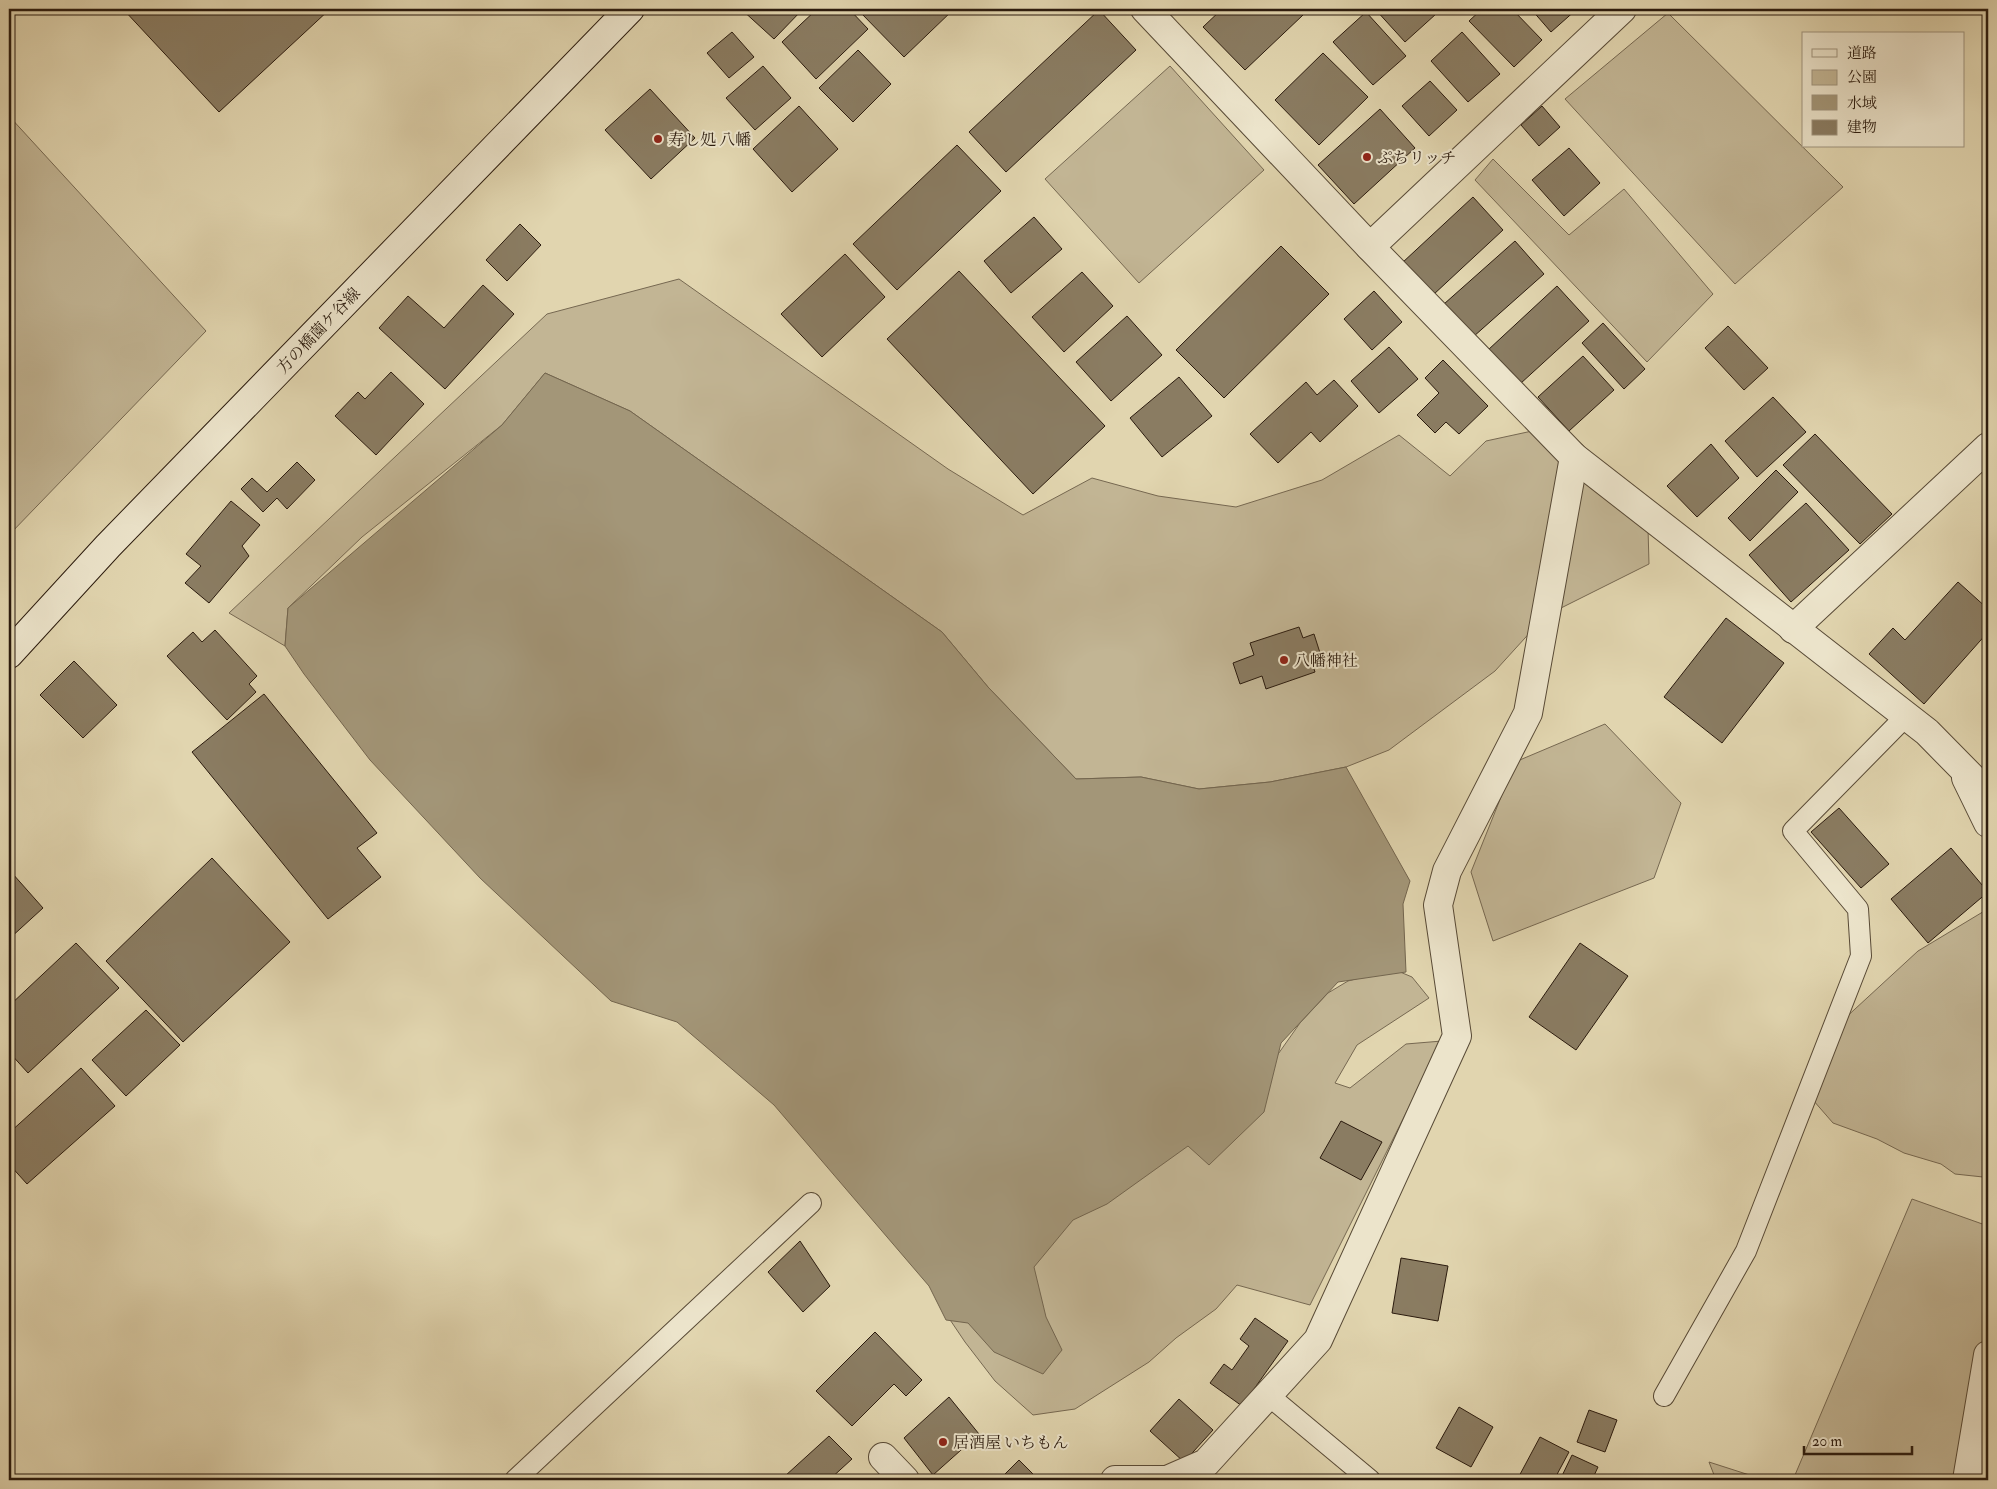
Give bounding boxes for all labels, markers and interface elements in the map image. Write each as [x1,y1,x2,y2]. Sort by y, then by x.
legend [1802,32,1964,148]
text: 道路 [1847,44,1877,63]
text: 公園 [1847,68,1877,87]
text: 水域 [1847,94,1877,113]
text: 建物 [1847,118,1877,137]
place label: 寿し処 八幡 [668,130,751,150]
marker: 寿し処 八幡 [652,133,664,145]
place label: ぷちリッチ [1377,148,1456,168]
marker: ぷちリッチ [1361,151,1373,163]
street label: 方の橋薗ケ谷線 [273,283,365,378]
place label: 八幡神社 [1294,651,1358,671]
marker: 八幡神社 [1278,654,1290,666]
scale bar [1804,1424,1912,1456]
text: 20 m [1812,1432,1842,1451]
place label: 居酒屋 いちもん [953,1433,1068,1453]
marker: 居酒屋 いちもん [937,1436,949,1448]

